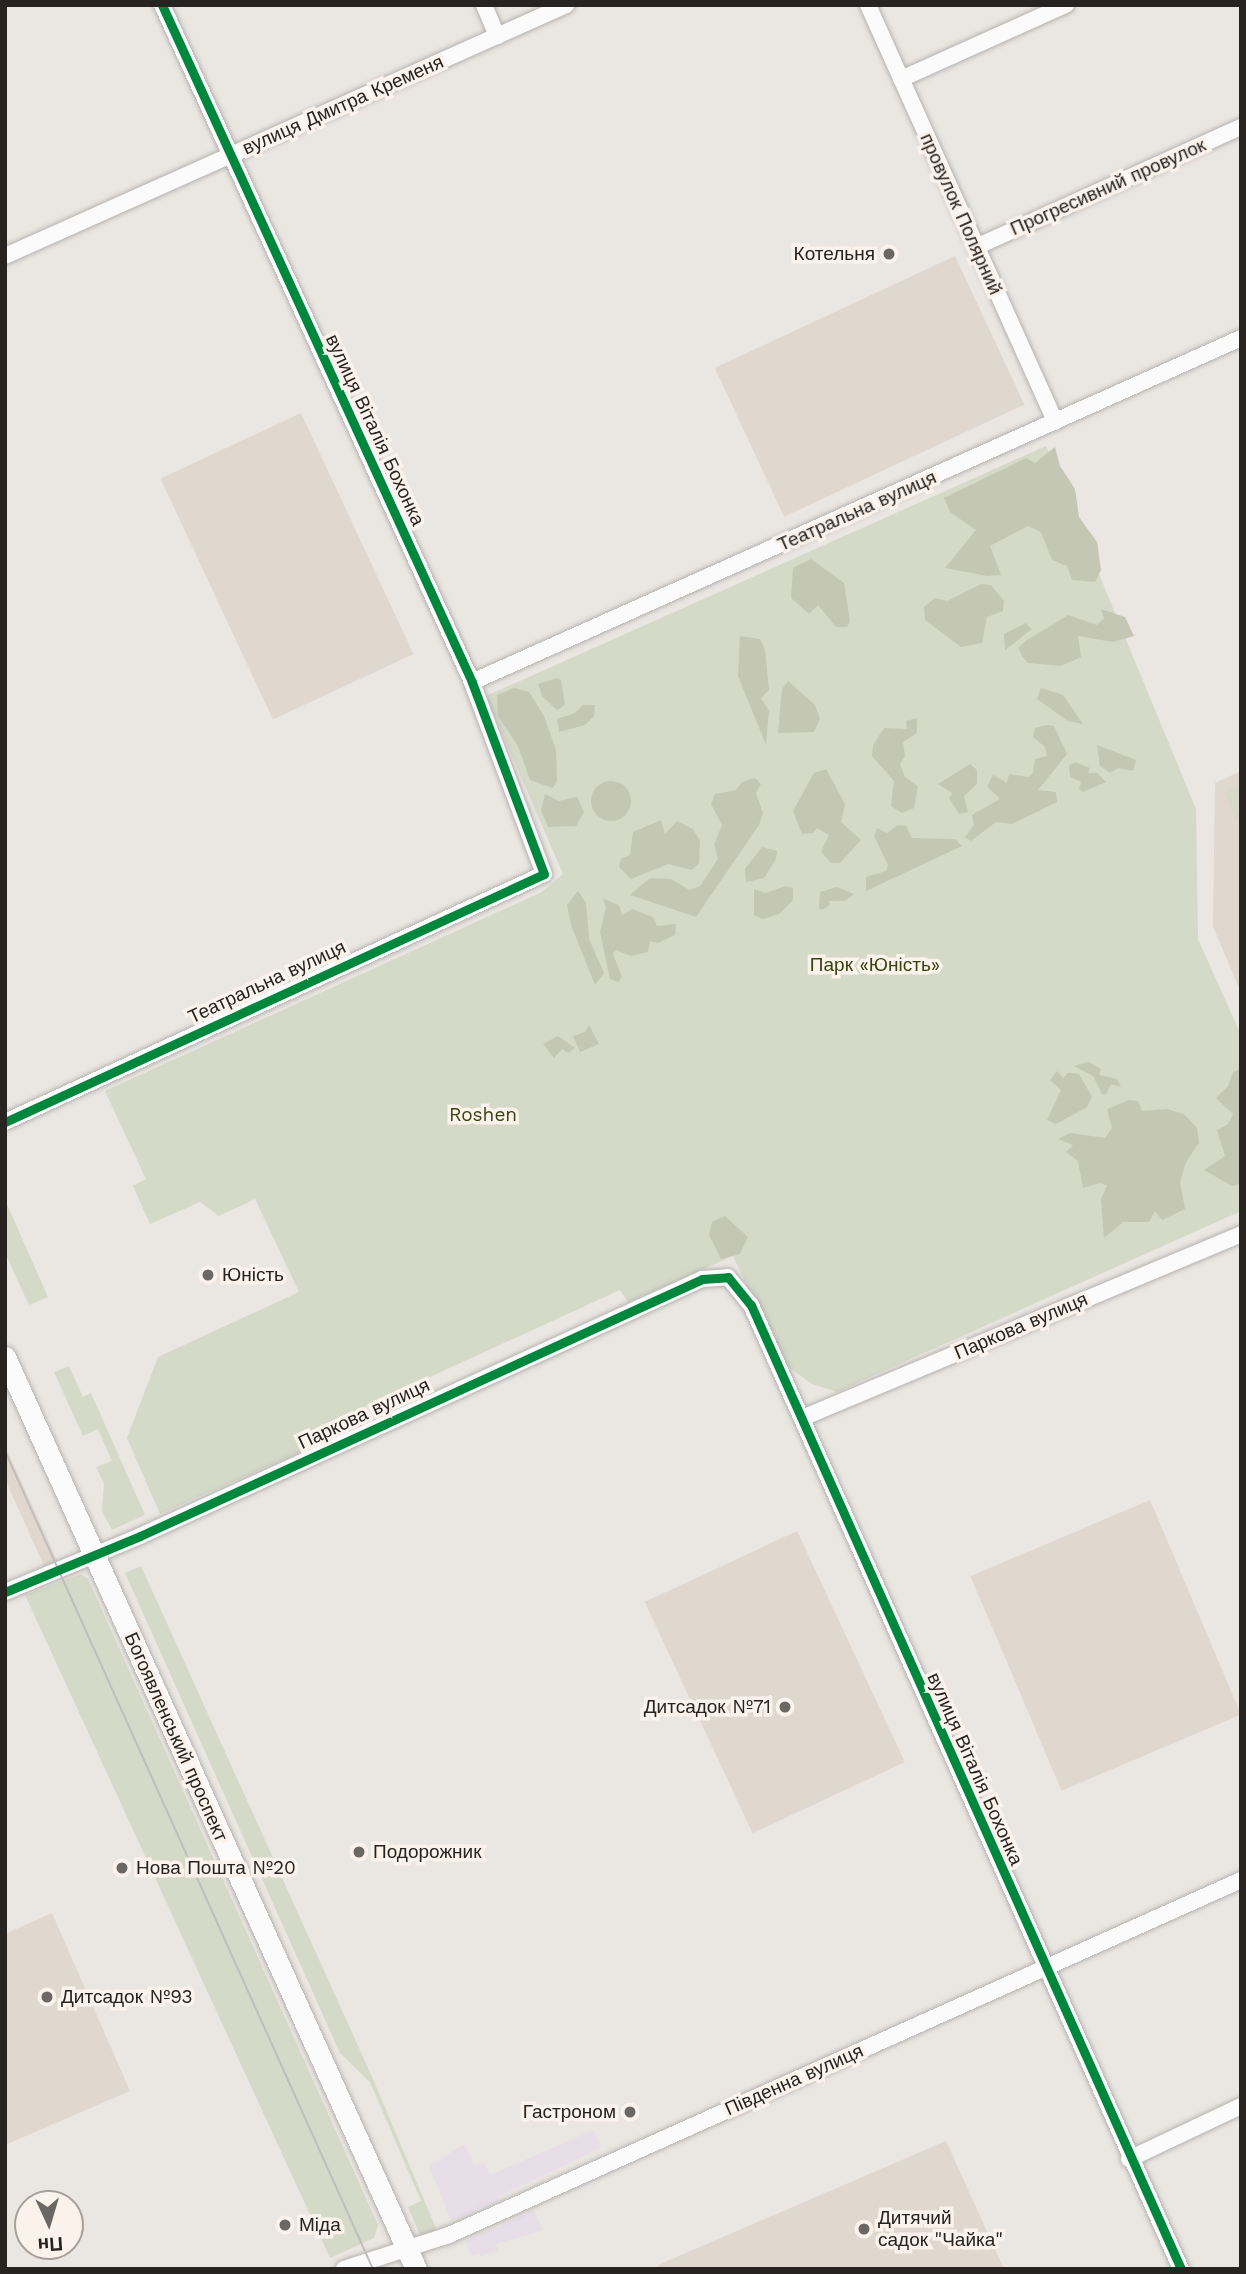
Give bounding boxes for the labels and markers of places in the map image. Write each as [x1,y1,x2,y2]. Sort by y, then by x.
place label: Котельня [794,243,875,265]
marker: Котельня [881,246,897,262]
place label: Юність [222,1264,284,1286]
marker: Юність [200,1267,216,1283]
place label: Дитсадок №71 [644,1696,771,1718]
marker: Дитсадок №71 [777,1699,793,1715]
place label: Подорожник [373,1841,482,1863]
marker: Подорожник [351,1844,367,1860]
place label: Нова Пошта №20 [136,1857,296,1879]
marker: Нова Пошта №20 [114,1860,130,1876]
place label: Дитсадок №93 [61,1986,193,2008]
marker: Дитсадок №93 [39,1989,55,2005]
place label: Гастроном [523,2101,616,2123]
marker: Гастроном [622,2104,638,2120]
place label: Дитячий садок "Чайка" [878,2207,1003,2251]
place label: Міда [299,2214,341,2236]
marker: Міда [277,2217,293,2233]
marker: Дитячий садок "Чайка" [856,2221,872,2237]

